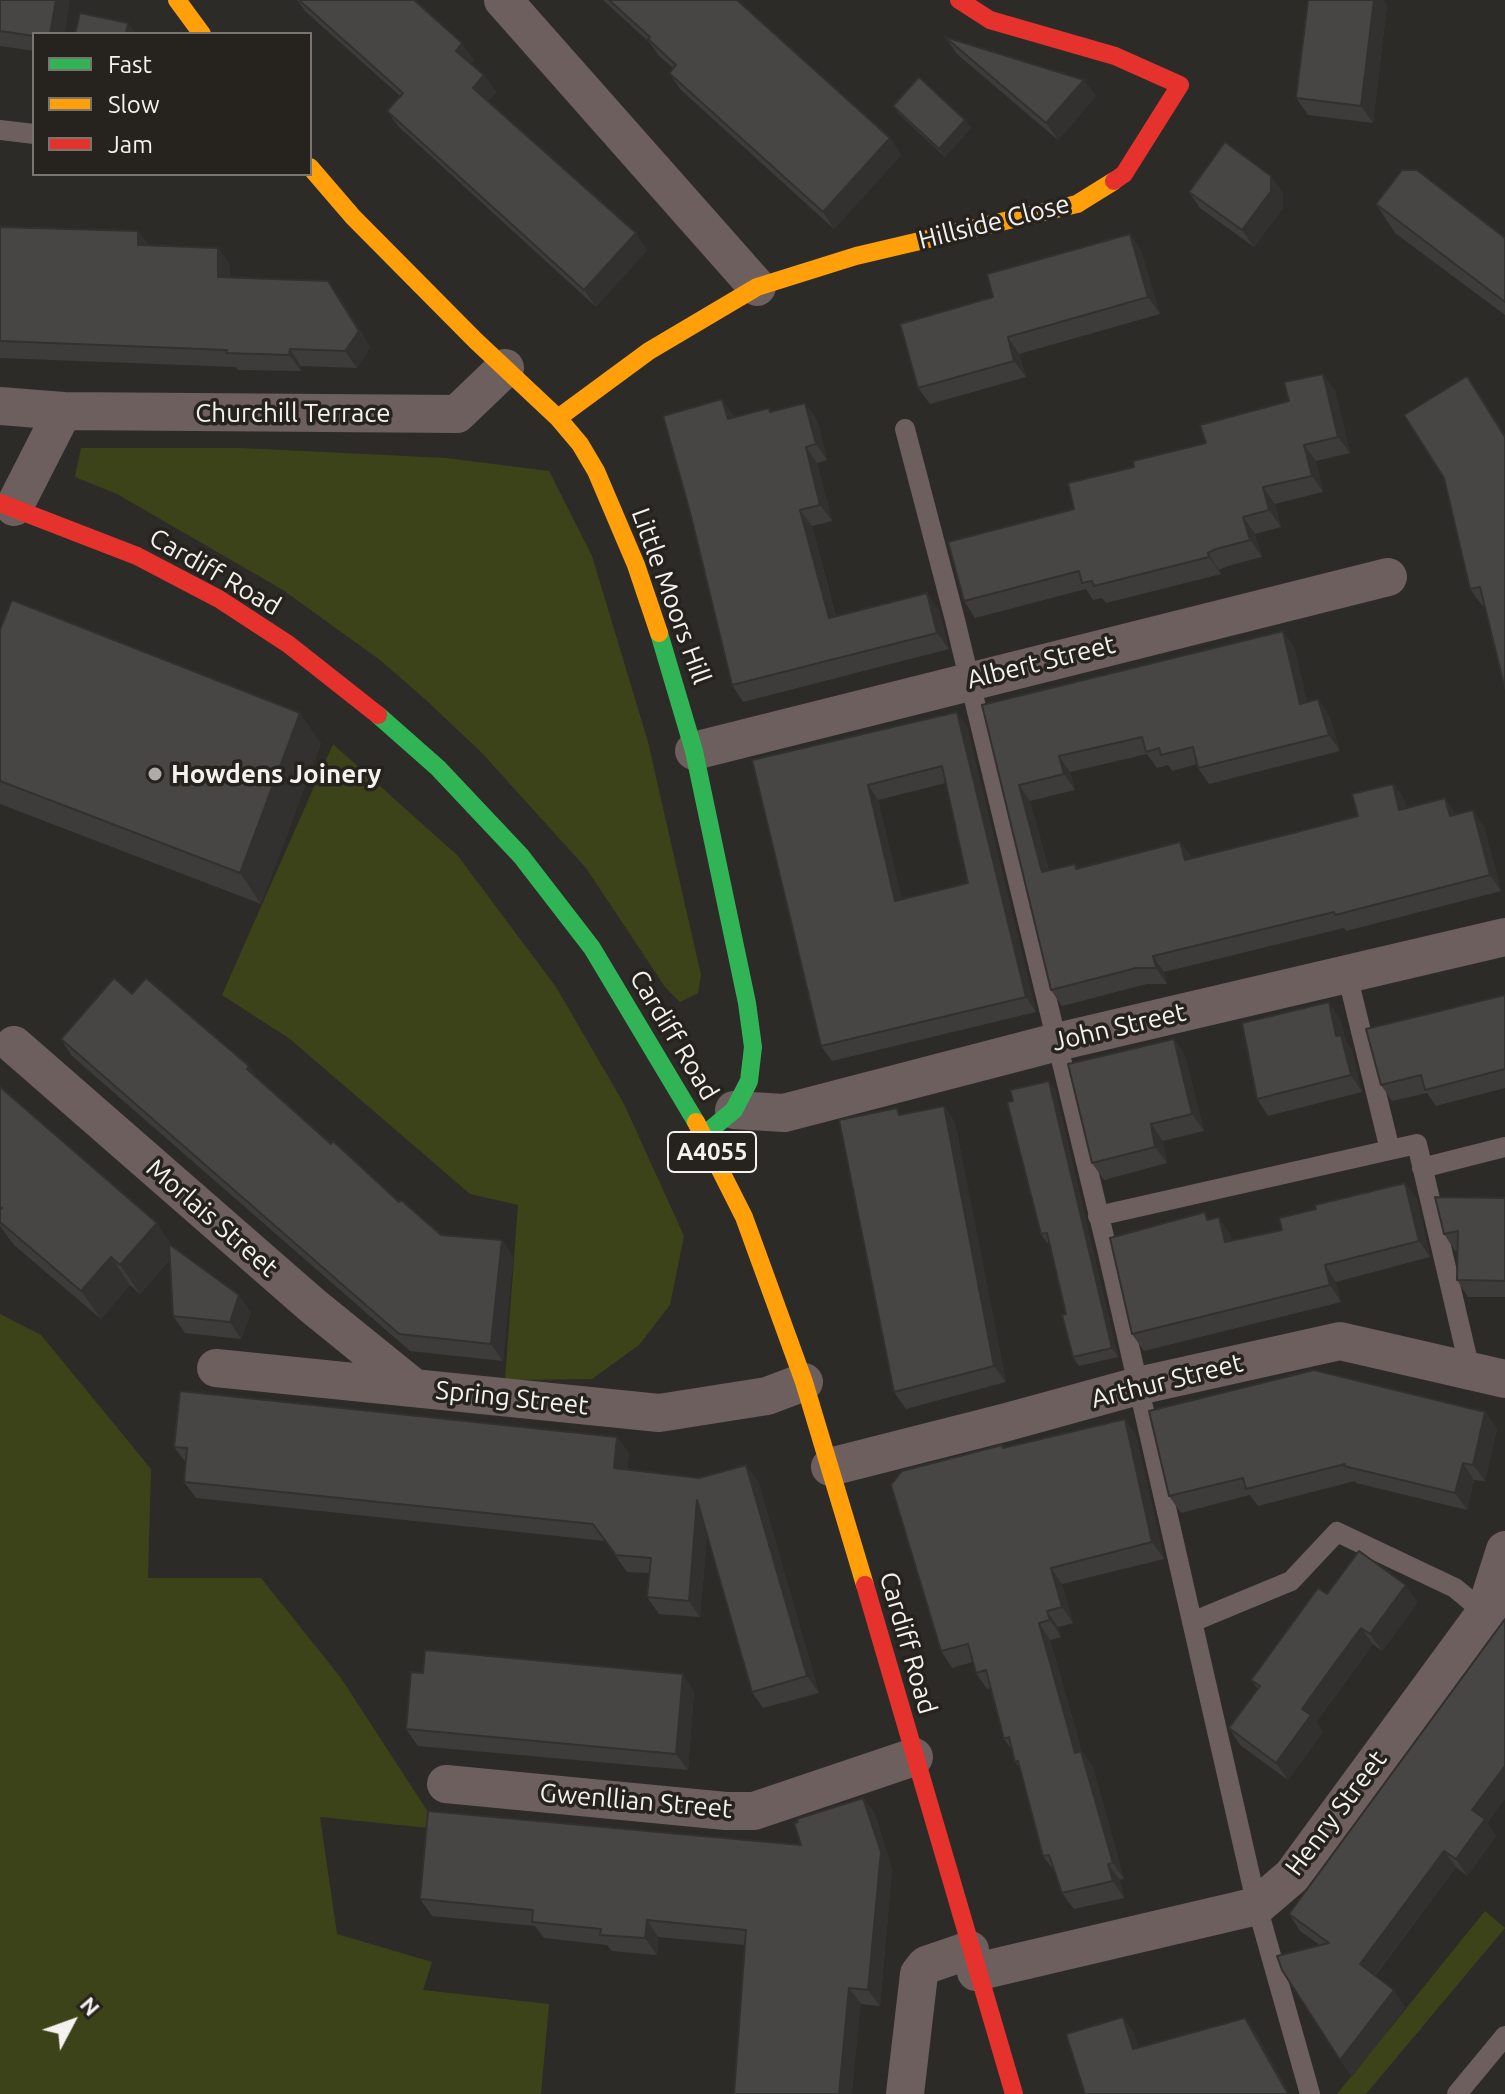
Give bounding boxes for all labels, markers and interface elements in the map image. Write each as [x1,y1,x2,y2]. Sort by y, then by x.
legend [32,32,312,176]
text: Fast [108,51,152,78]
text: Slow [108,91,160,118]
text: Jam [108,131,153,158]
street label: Hillside Close [915,188,1073,256]
street label: Churchill Terrace [195,397,391,429]
street label: Little Moors Hill [625,504,717,688]
street label: Cardiff Road [144,522,286,622]
street label: Albert Street [964,628,1118,696]
place label: Howdens Joinery [171,758,381,790]
marker: Howdens Joinery [146,765,164,783]
street label: Cardiff Road [623,964,725,1106]
street label: John Street [1049,996,1189,1058]
road number: A4055 [668,1132,756,1172]
street label: Morlais Street [140,1152,284,1284]
street label: Arthur Street [1088,1347,1246,1415]
street label: Spring Street [434,1374,590,1422]
street label: Cardiff Road [873,1568,943,1718]
street label: Henry Street [1279,1744,1393,1882]
street label: Gwenllian Street [538,1777,734,1825]
north arrow [32,1982,112,2062]
text: N [76,1992,105,2020]

